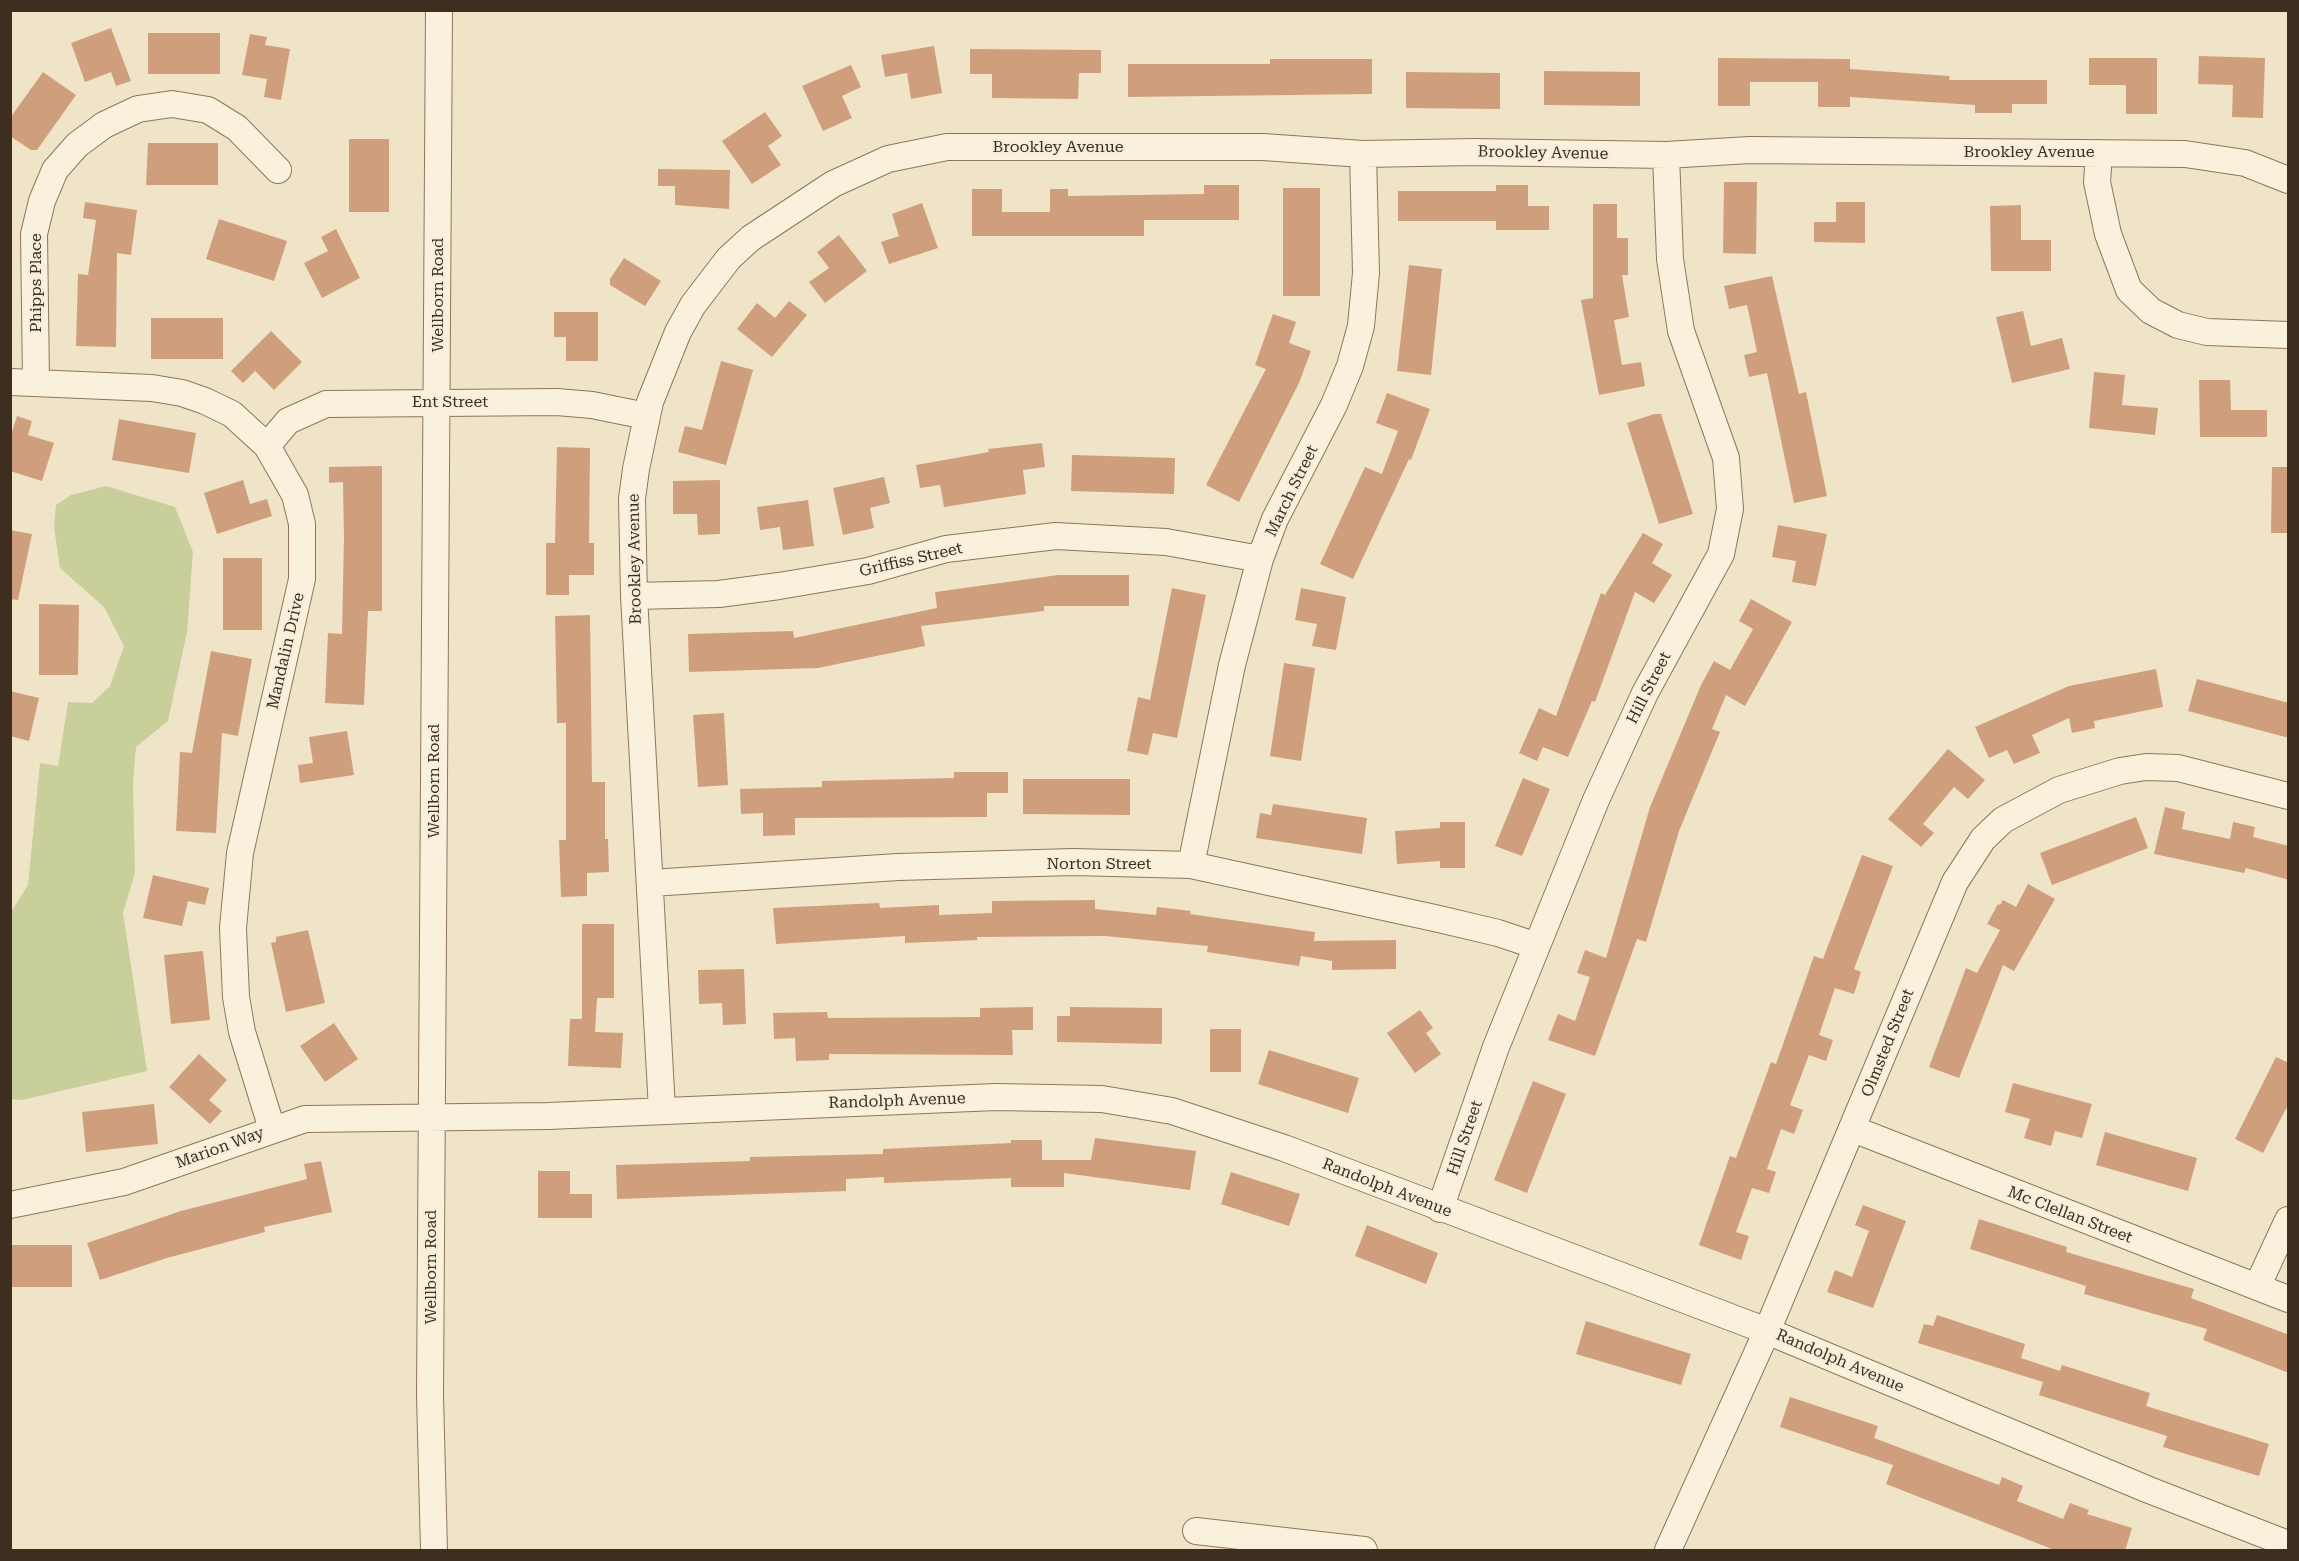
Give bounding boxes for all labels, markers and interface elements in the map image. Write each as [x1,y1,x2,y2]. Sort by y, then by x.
street label: Brookley Avenue [993,137,1123,157]
street label: Brookley Avenue [1477,142,1609,164]
street label: Brookley Avenue [1964,142,2094,162]
street label: Phipps Place [26,233,46,333]
street label: Wellborn Road [428,238,448,352]
street label: Ent Street [412,392,488,412]
street label: March Street [1262,442,1322,540]
street label: Brookley Avenue [624,493,646,625]
street label: Griffiss Street [858,539,964,581]
street label: Mandalin Drive [263,591,309,711]
street label: Hill Street [1623,649,1675,727]
street label: Wellborn Road [424,724,444,838]
street label: Norton Street [1046,854,1152,874]
street label: Olmsted Street [1858,986,1918,1100]
street label: Randolph Avenue [828,1089,966,1113]
street label: Hill Street [1443,1098,1487,1178]
street label: Marion Way [173,1123,267,1173]
street label: Randolph Avenue [1320,1154,1454,1222]
street label: Mc Clellan Street [2005,1182,2135,1248]
street label: Wellborn Road [421,1210,441,1324]
street label: Randolph Avenue [1773,1325,1907,1397]

